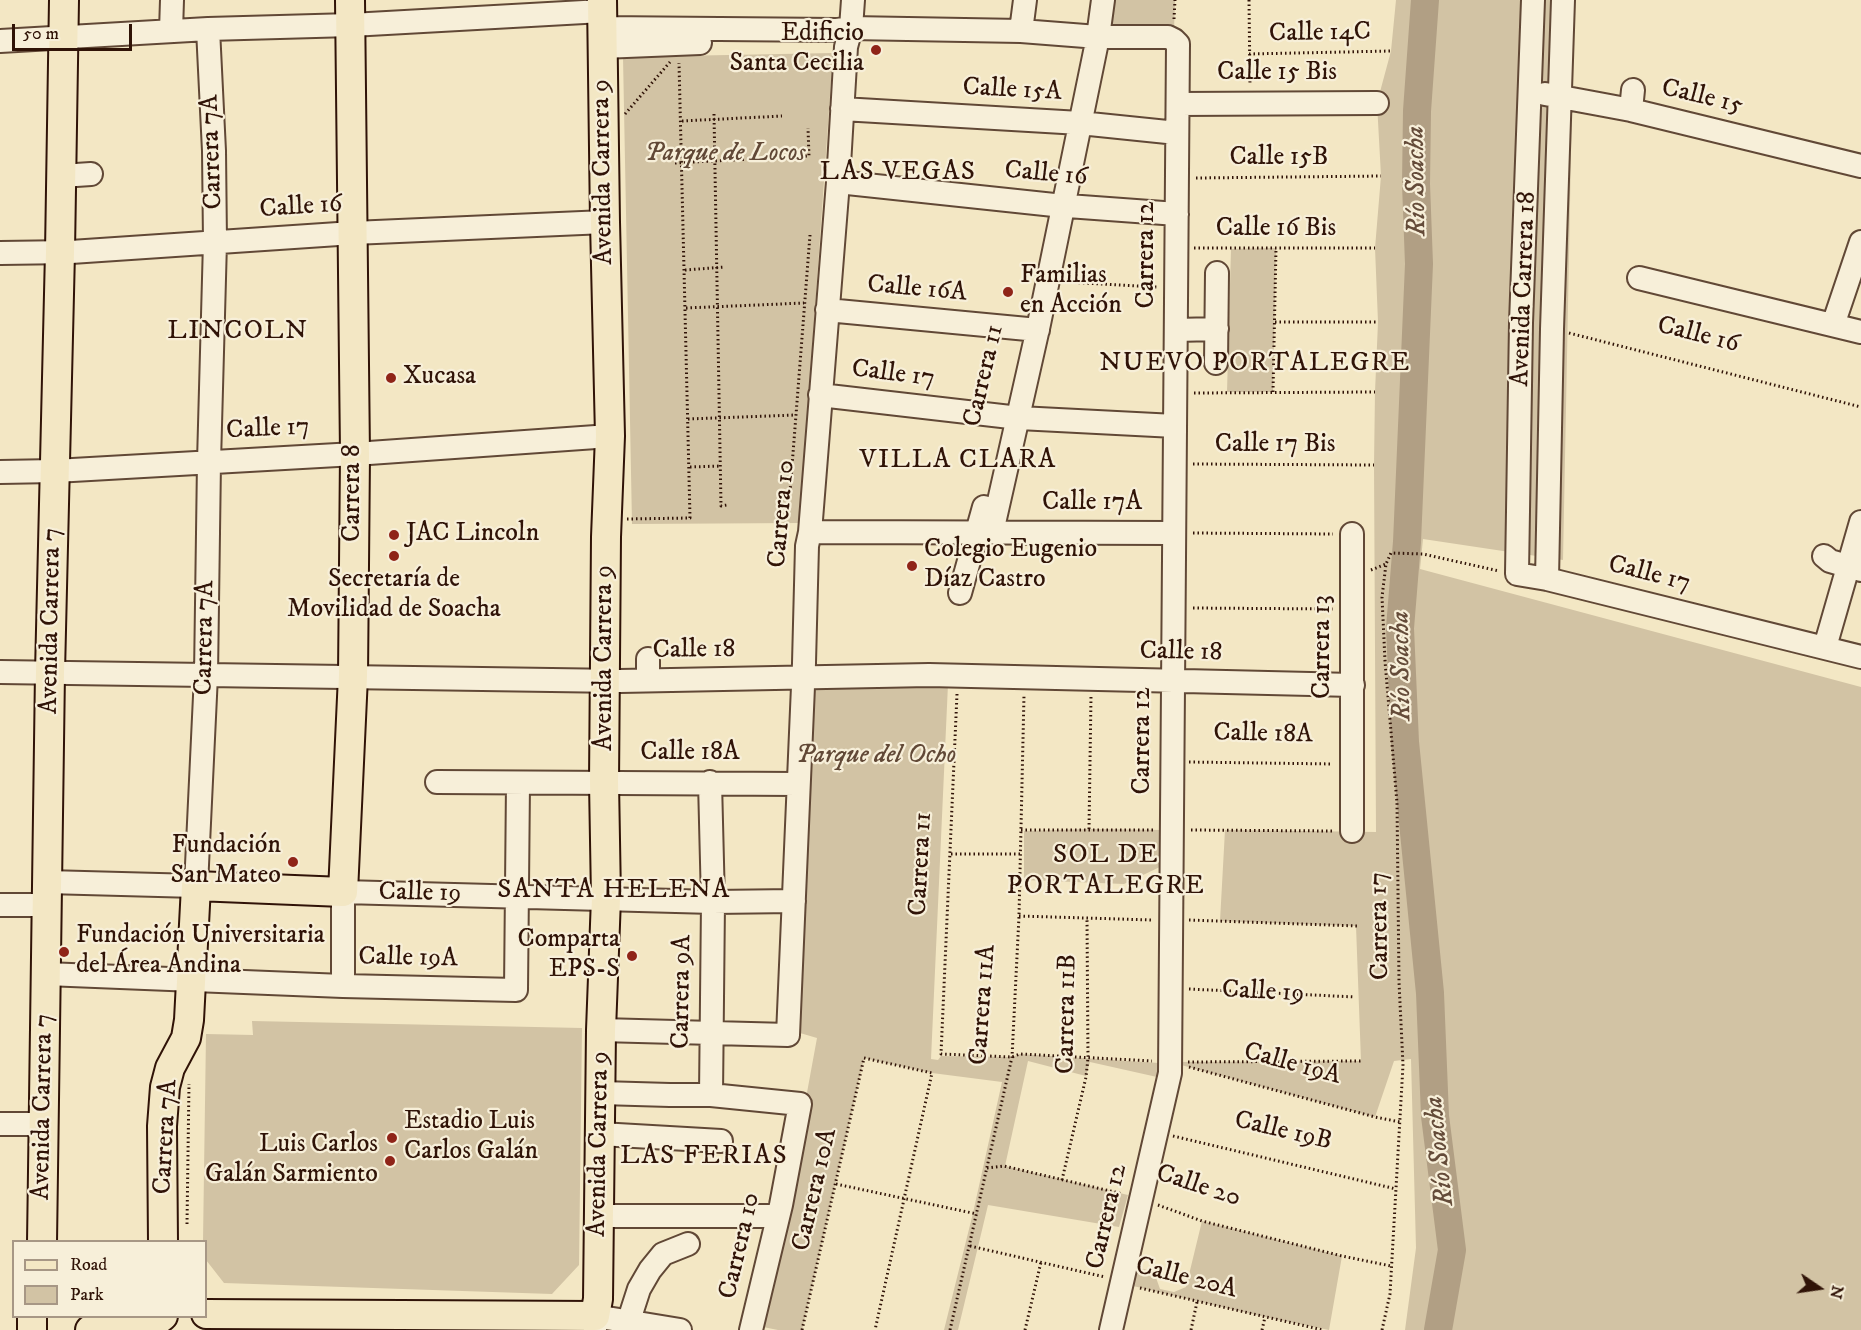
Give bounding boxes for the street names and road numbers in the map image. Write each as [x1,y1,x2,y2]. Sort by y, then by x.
street label: Calle 14C [1269,18,1371,50]
street label: Calle 15 Bis [1217,58,1337,90]
street label: Calle 15A [962,73,1062,109]
street label: Calle 15 [1658,74,1746,122]
street label: Avenida Carrera 9 [587,79,621,265]
street label: Carrera 7A [195,94,231,210]
street label: Calle 15B [1230,143,1328,175]
street label: Calle 16 [1003,156,1089,194]
street label: Calle 16 [258,190,344,226]
street label: Avenida Carrera 18 [1506,191,1544,387]
street label: Carrera 12 [1132,201,1164,309]
street label: Calle 16 Bis [1216,214,1336,246]
street label: Calle 16A [866,270,968,310]
street label: Calle 16 [1654,311,1742,361]
street label: Carrera 11 [958,322,1012,430]
street label: Calle 17 [850,354,936,396]
street label: Calle 17 [226,412,310,448]
street label: Calle 17 Bis [1215,430,1335,462]
street label: Carrera 8 [338,444,370,542]
street label: Carrera 10 [763,459,803,569]
street label: Calle 17A [1042,488,1142,520]
street label: Avenida Carrera 7 [35,527,69,715]
street label: Calle 17 [1605,550,1693,600]
street label: Avenida Carrera 9 [590,565,622,751]
street label: Carrera 7A [189,580,223,696]
street label: Carrera 13 [1308,595,1340,699]
street label: Calle 18 [652,635,736,667]
street label: Calle 18 [1139,637,1223,669]
street label: Carrera 12 [1128,687,1160,795]
street label: Calle 18A [1213,719,1313,751]
street label: Calle 18A [640,738,740,770]
street label: Carrera 11 [904,811,940,917]
street label: Carrera 17 [1364,872,1398,980]
street label: Calle 19 [378,878,462,910]
street label: Carrera 9A [666,935,700,1049]
street label: Calle 19A [358,943,458,975]
street label: Carrera 11A [964,944,1004,1066]
street label: Carrera 11B [1051,954,1085,1074]
street label: Calle 19 [1221,975,1305,1011]
street label: Avenida Carrera 7 [27,1013,61,1201]
street label: Calle 19A [1240,1037,1344,1093]
street label: Avenida Carrera 9 [583,1051,617,1237]
street label: Carrera 7A [148,1079,186,1195]
street label: Calle 19B [1231,1106,1335,1158]
street label: Carrera 10A [787,1126,845,1254]
street label: Calle 20 [1152,1159,1244,1215]
street label: Carrera 12 [1081,1161,1135,1273]
street label: Carrera 10 [714,1190,768,1302]
street label: Calle 20A [1132,1251,1240,1307]

